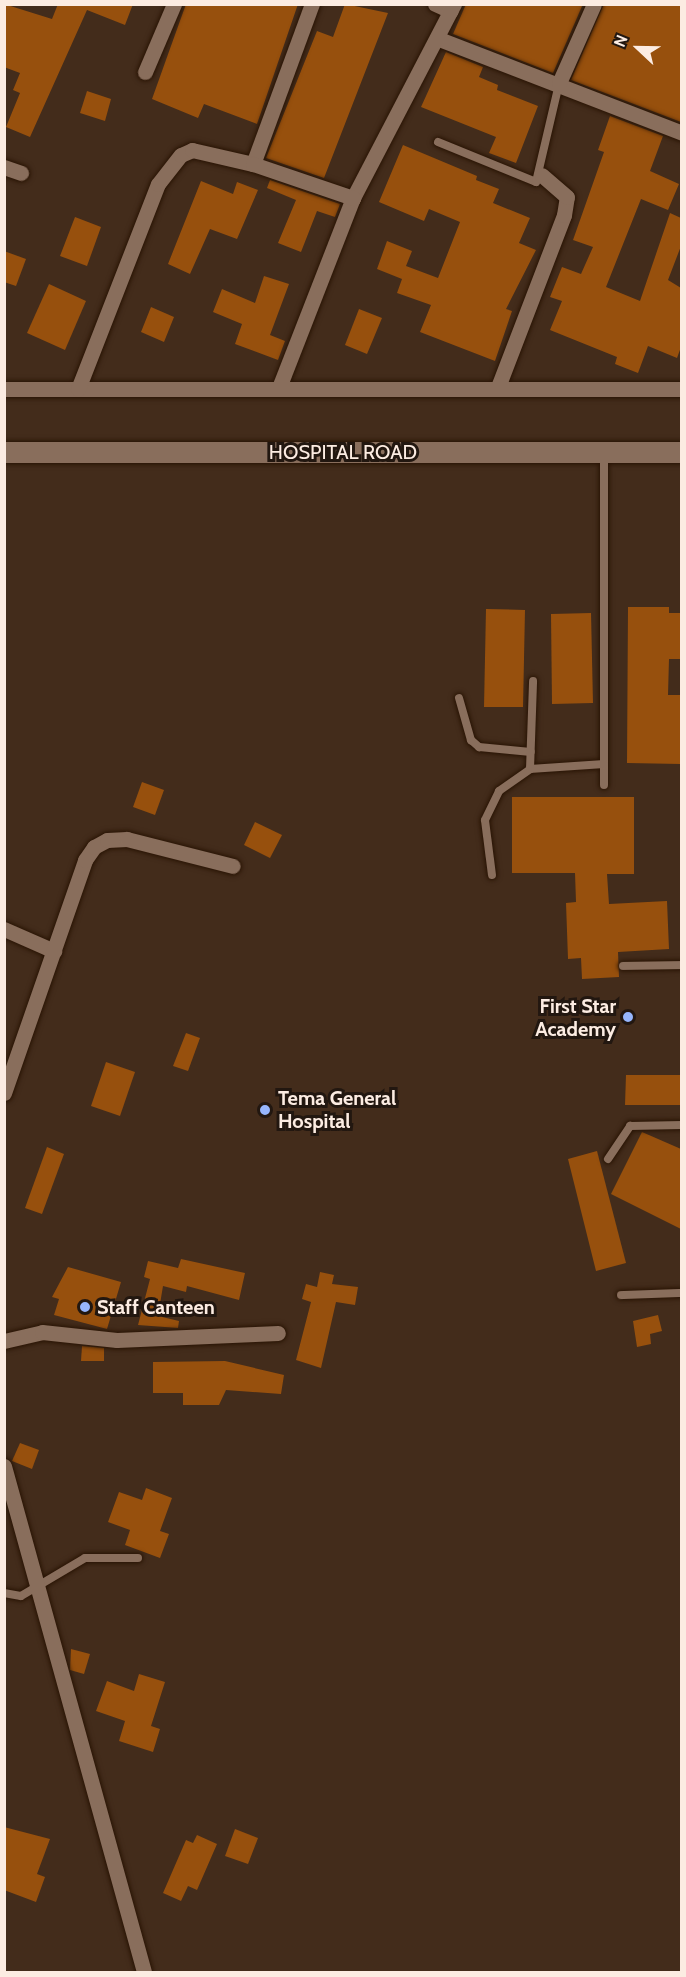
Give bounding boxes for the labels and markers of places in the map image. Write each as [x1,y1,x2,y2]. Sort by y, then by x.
place label: First Star Academy [535,994,616,1041]
marker: First Star Academy [621,1010,635,1024]
place label: Tema General Hospital [278,1086,396,1133]
marker: Tema General Hospital [256,1101,274,1119]
place label: Staff Canteen [97,1295,215,1319]
marker: Staff Canteen [78,1300,92,1314]

